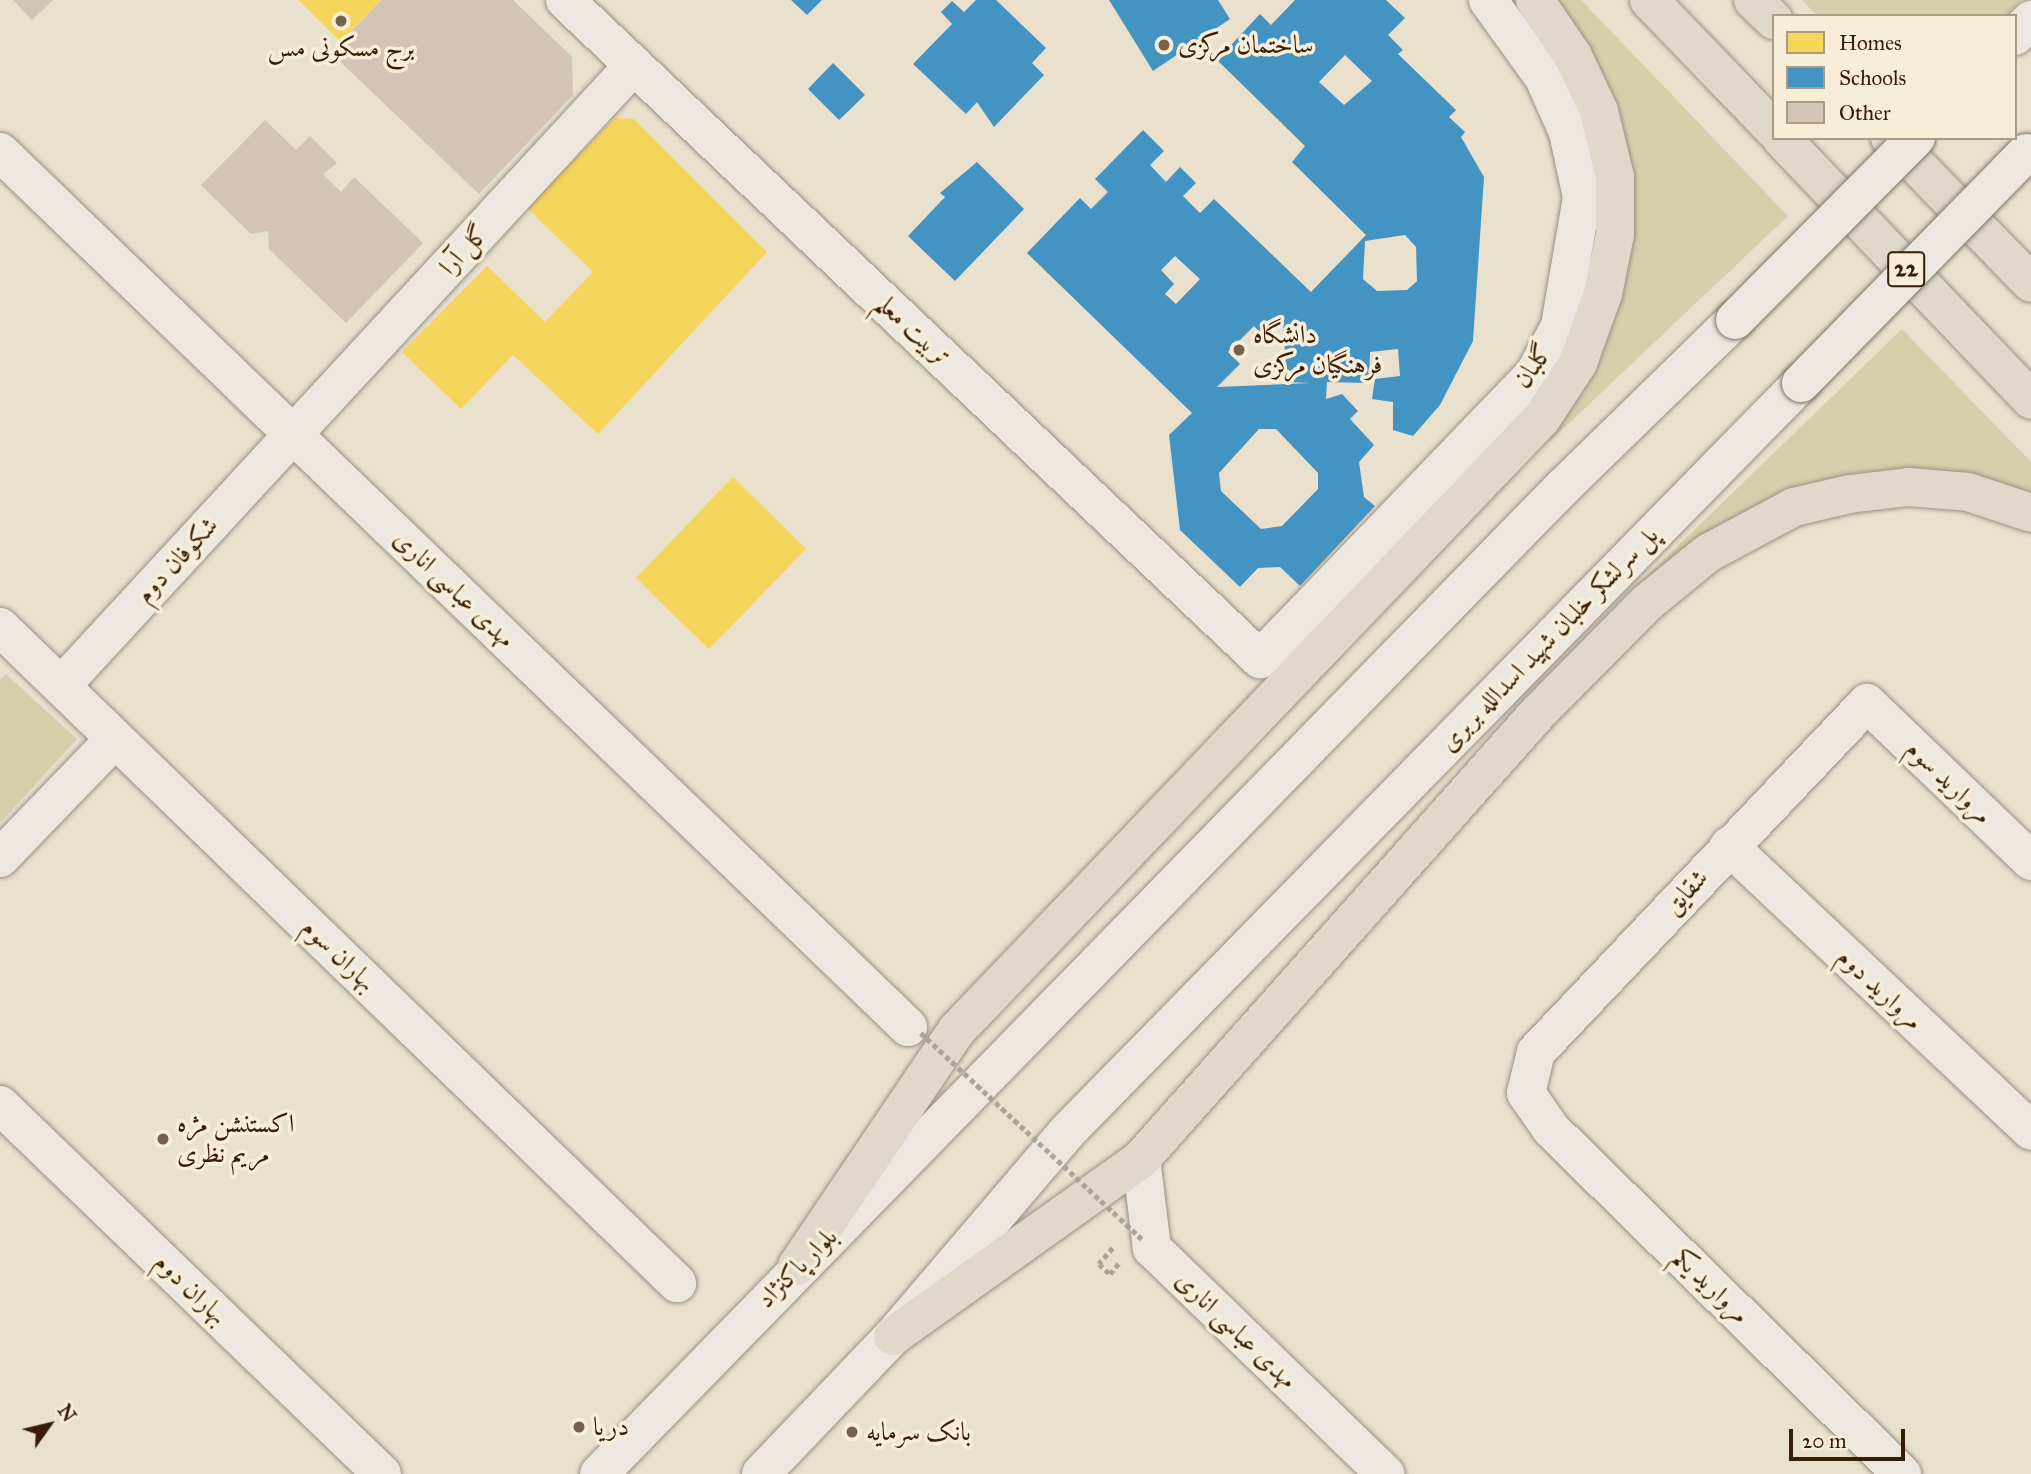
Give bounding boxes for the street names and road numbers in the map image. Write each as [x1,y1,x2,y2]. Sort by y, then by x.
street label: گل آرا [433,218,495,282]
road number: 22 [1887,248,1925,290]
street label: تربیت معلم [869,288,957,372]
street label: گلبان [1507,338,1559,394]
street label: شکوفان دوم [129,510,225,610]
street label: پل سرلشکر خلبان شهید اسدالله بربری [1433,520,1665,758]
street label: مهدی عباسی اناری [387,523,521,655]
street label: مروارید سوم [1899,733,1999,831]
street label: شقایق [1657,863,1715,921]
street label: بهاران سوم [295,912,383,998]
street label: مروارید دوم [1831,941,1929,1037]
street label: بلوار پاکنژاد [750,1221,844,1315]
street label: مروارید یکم [1666,1242,1756,1330]
street label: بهاران دوم [148,1246,234,1332]
street label: مهدی عباسی اناری [1169,1264,1303,1396]

